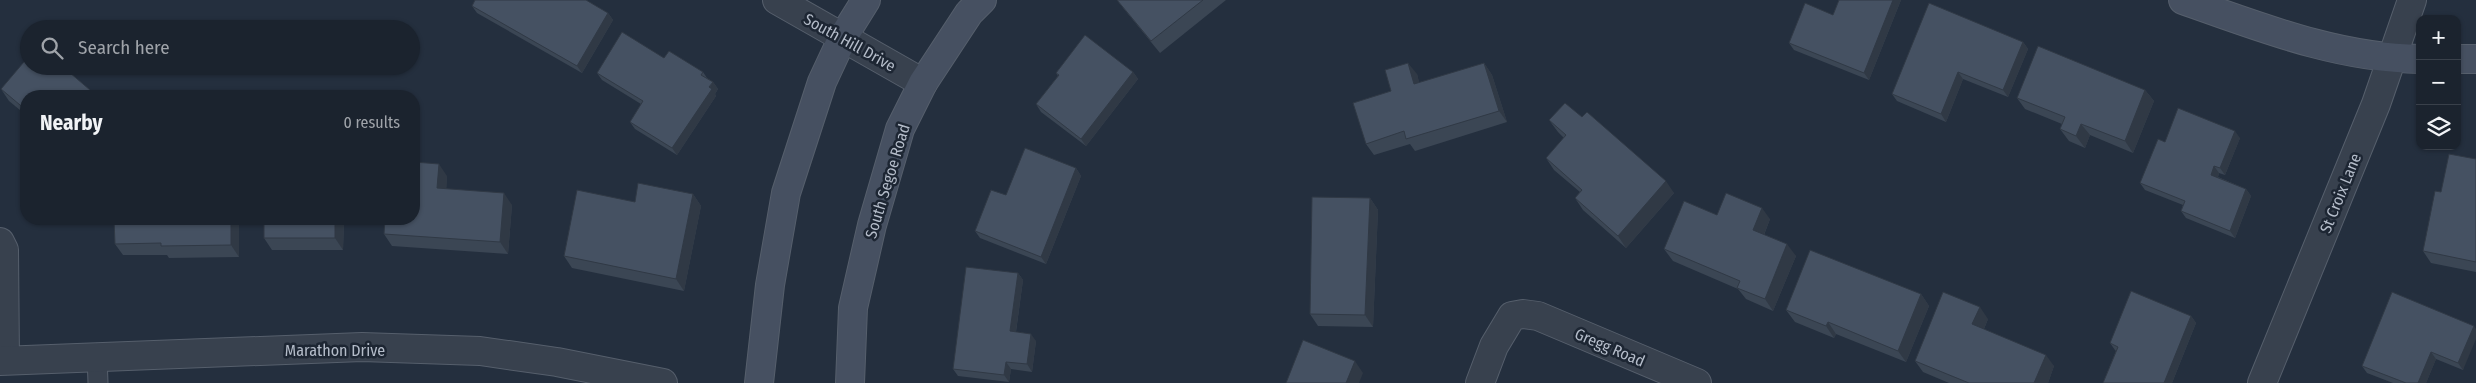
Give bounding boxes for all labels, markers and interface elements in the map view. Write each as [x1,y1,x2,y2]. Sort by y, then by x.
street label: South Hill Drive [801,9,899,76]
map controls [2416,15,2461,150]
button: + [2416,15,2461,60]
search box [20,20,420,75]
icon: search [38,34,66,62]
text: Search here [78,36,170,59]
button: − [2416,60,2461,105]
button: layers [2416,105,2461,150]
text: Nearby [40,110,102,136]
text: 0 results [343,113,400,132]
street label: South Segoe Road [861,122,914,241]
street label: St Croix Lane [2316,150,2365,236]
street label: Gregg Road [1572,324,1648,371]
street label: Marathon Drive [285,341,385,360]

